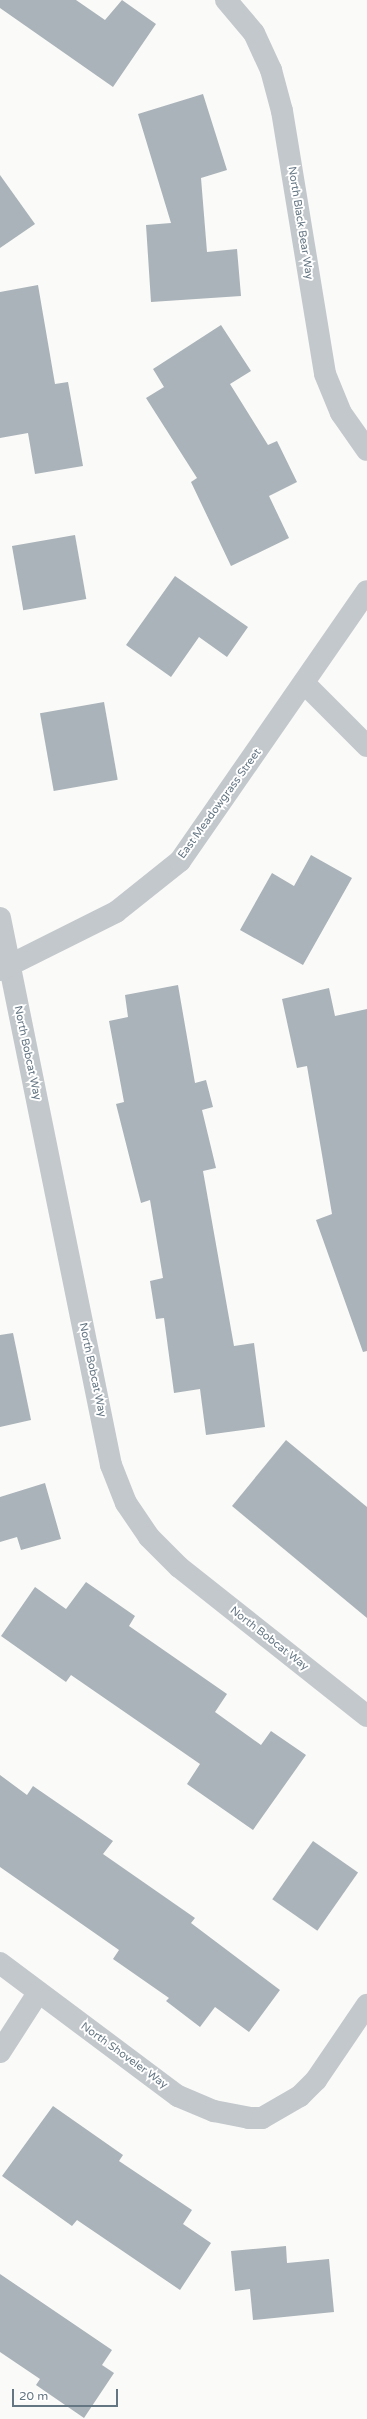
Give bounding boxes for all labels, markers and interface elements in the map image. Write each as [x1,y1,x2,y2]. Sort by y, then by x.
street label: North Black Bear Way [285,166,315,280]
street label: East Meadowgrass Street [176,746,264,862]
street label: North Bobcat Way [11,1005,43,1101]
street label: North Bobcat Way [76,1322,108,1418]
street label: North Bobcat Way [227,1604,311,1674]
street label: North Shoveler Way [78,2020,170,2092]
scale bar [14,2381,120,2407]
text: 20 m [19,2389,48,2403]

